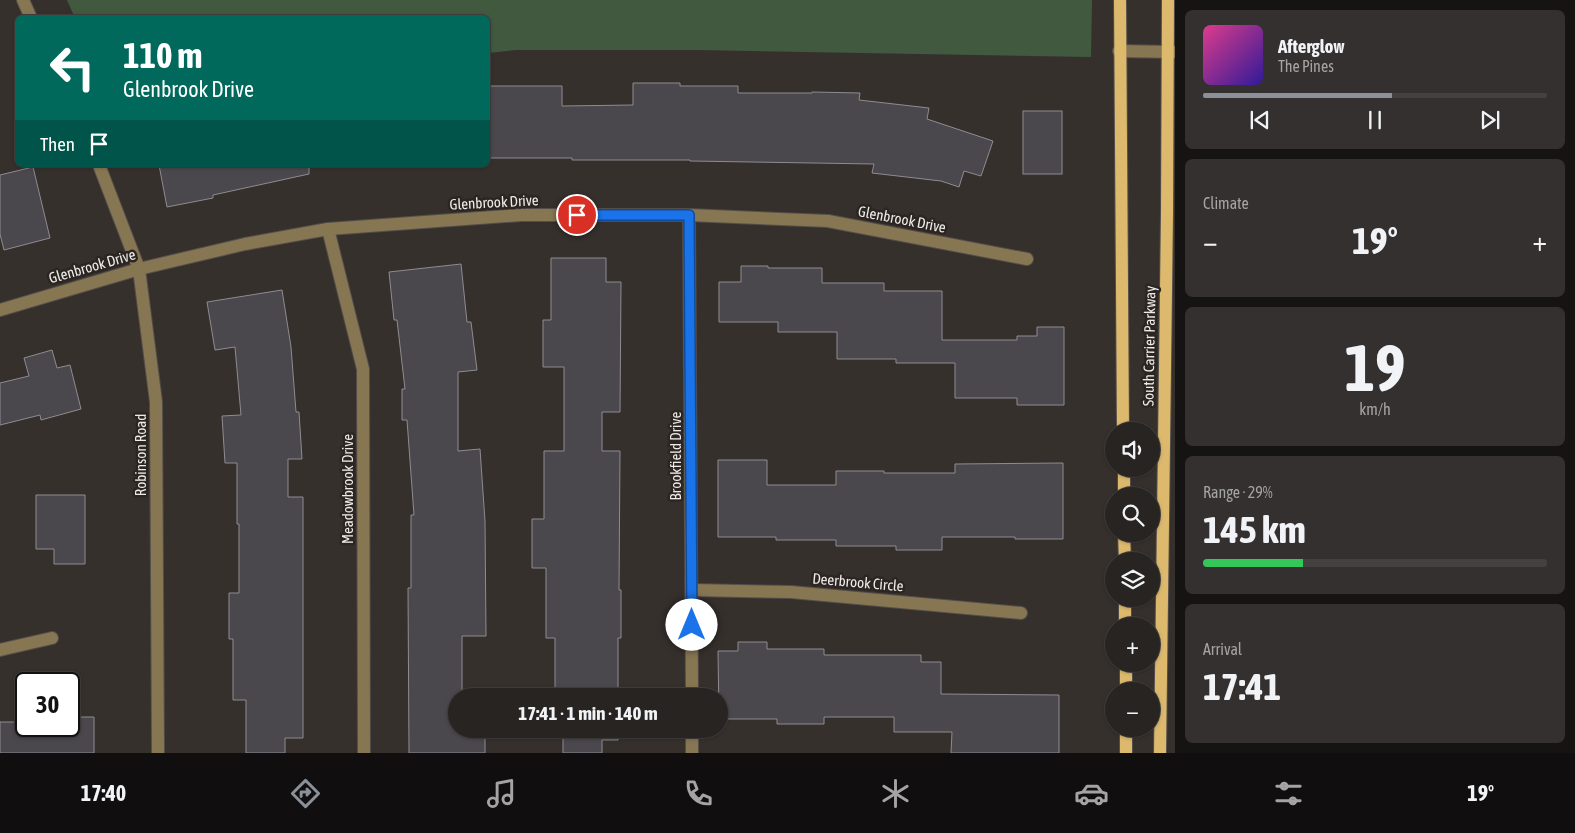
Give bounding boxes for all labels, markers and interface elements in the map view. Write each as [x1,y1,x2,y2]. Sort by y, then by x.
icon: left [40,35,105,100]
text: 110 m [123,35,202,75]
text: Afterglow [1278,35,1345,57]
text: The Pines [1278,57,1334,75]
text: Glenbrook Drive [123,76,254,102]
icon: previous [1246,106,1274,134]
icon: pause [1361,106,1389,134]
icon: next [1476,106,1504,134]
icon: arrive [85,130,113,158]
text: Then [40,133,75,155]
street label: Glenbrook Drive [449,191,539,213]
pin [556,194,598,236]
text: Climate [1203,194,1249,212]
icon: arrive [563,201,591,229]
street label: Glenbrook Drive [857,202,948,236]
text: 19° [1352,219,1398,262]
text: − [1203,225,1218,257]
text: + [1532,225,1547,257]
street label: Glenbrook Drive [47,245,137,286]
street label: South Carrier Parkway [1139,286,1159,406]
text: 19 [1344,330,1406,405]
text: km/h [1359,400,1391,418]
street label: Brookfield Drive [667,411,684,500]
street label: Robinson Road [132,414,149,496]
map controls [1105,422,1160,737]
button: sound [1105,422,1160,477]
street label: Meadowbrook Drive [339,434,356,544]
text: Range · 29% [1203,483,1273,501]
button: search [1105,487,1160,542]
text: 145 km [1203,508,1306,551]
button: layers [1105,552,1160,607]
street label: Deerbrook Circle [812,570,904,594]
position arrow [665,598,717,650]
button: + [1105,617,1160,672]
text: Arrival [1203,640,1242,658]
text: 17:41 [1203,665,1281,708]
speed limit sign: 30 [15,672,80,737]
button: − [1105,682,1160,737]
text: 17:41 · 1 min · 140 m [518,702,658,724]
icon: directions [288,776,323,811]
icon: music [484,776,519,811]
icon: phone [681,776,716,811]
icon: climate [878,776,913,811]
icon: car [1074,776,1109,811]
icon: filters [1271,776,1306,811]
text: 17:40 [81,780,126,806]
text: 19° [1467,780,1494,806]

